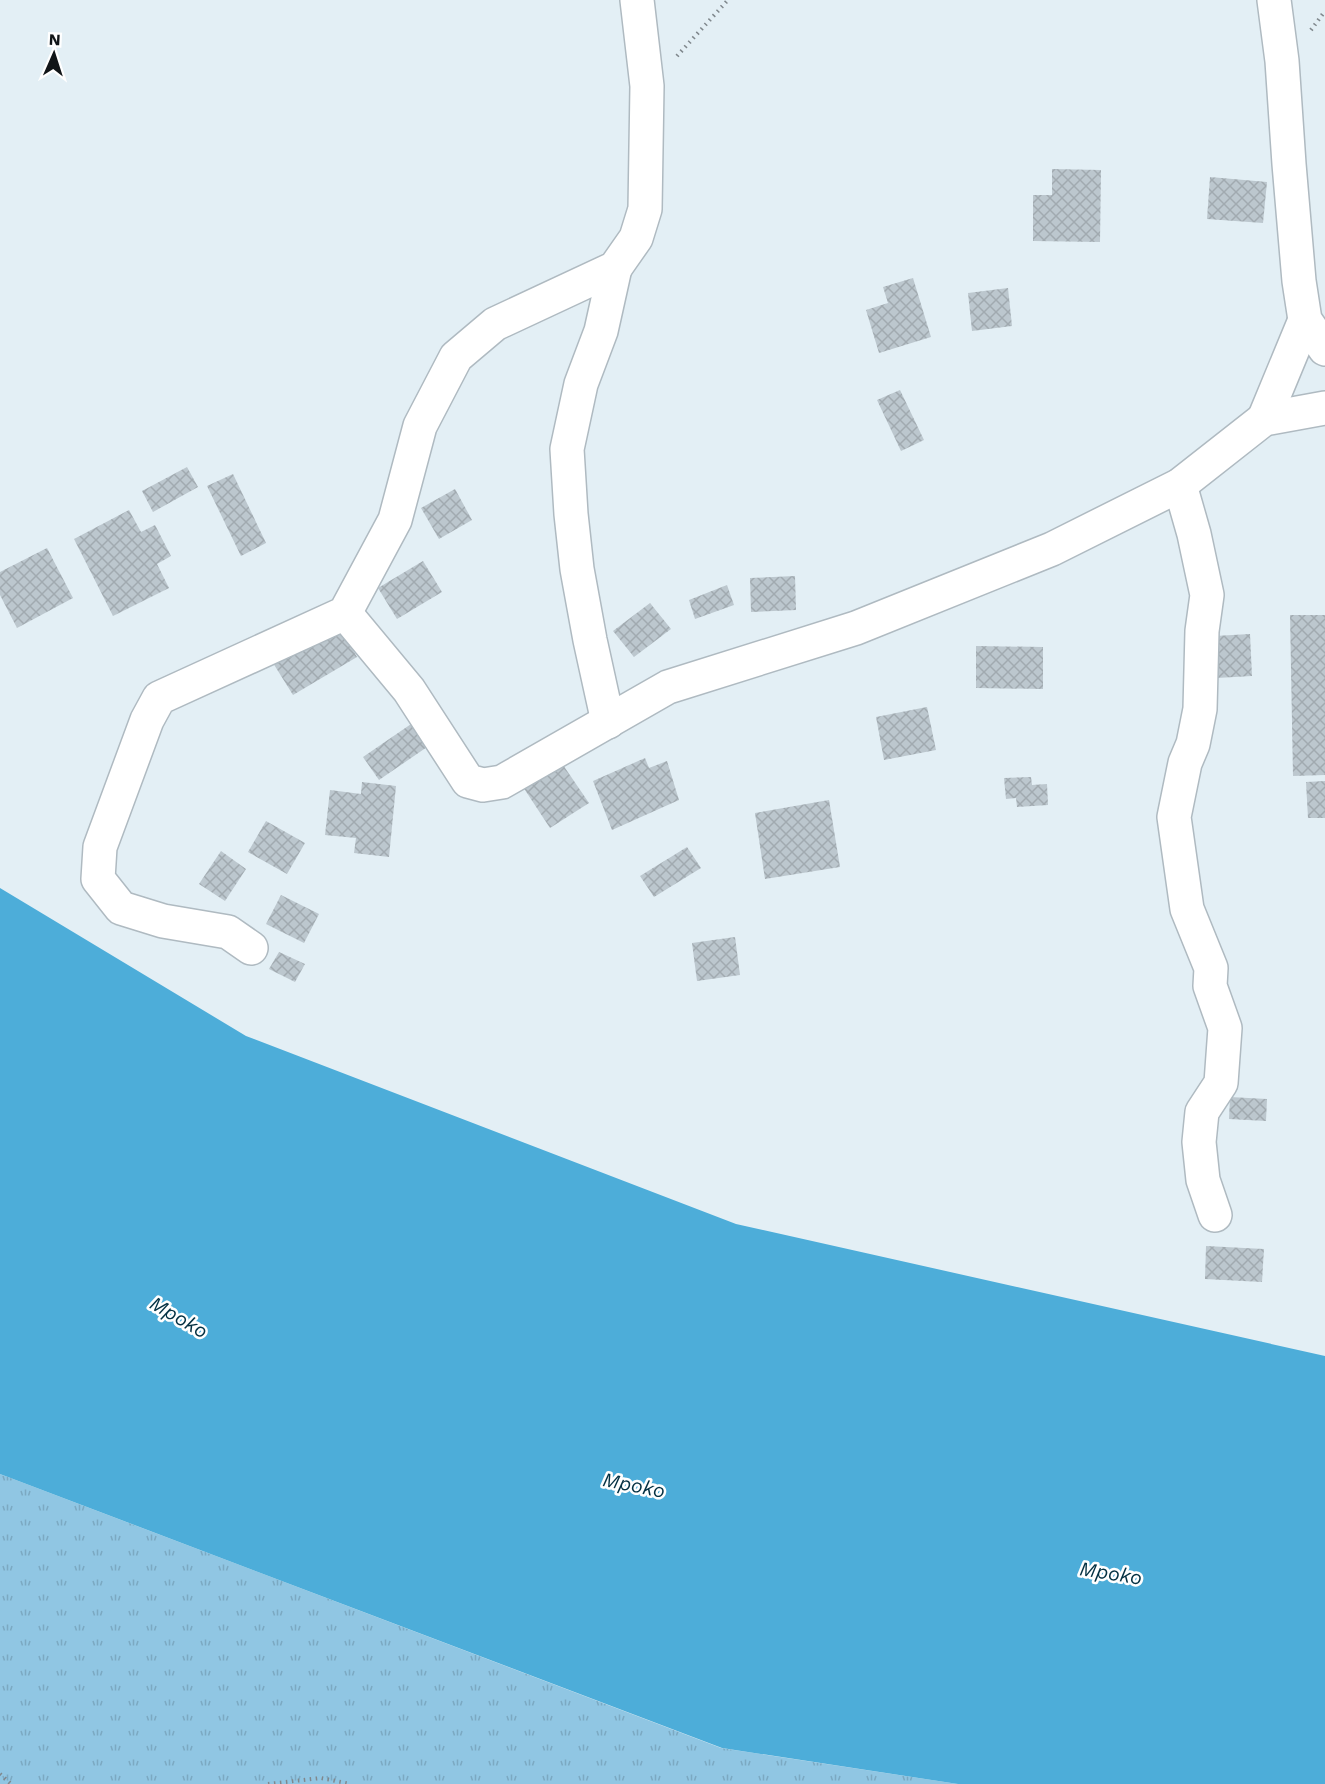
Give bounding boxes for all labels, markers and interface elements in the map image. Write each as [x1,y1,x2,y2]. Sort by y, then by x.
north arrow [24,24,84,84]
text: N [48,30,61,49]
water label: Mpoko [146,1291,212,1343]
water label: Mpoko [601,1467,667,1503]
water label: Mpoko [1078,1556,1144,1590]

